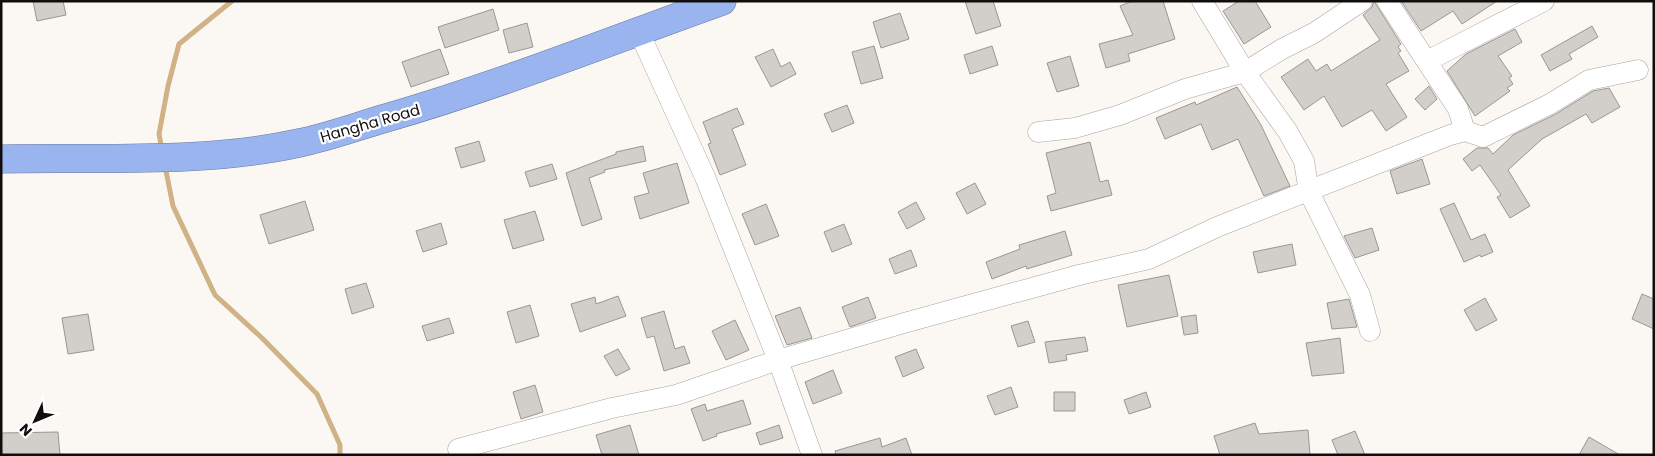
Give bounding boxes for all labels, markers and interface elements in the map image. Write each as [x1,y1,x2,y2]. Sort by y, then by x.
street label: Hangha Road [318,99,422,147]
north arrow [10,396,60,446]
text: N [15,419,36,441]

